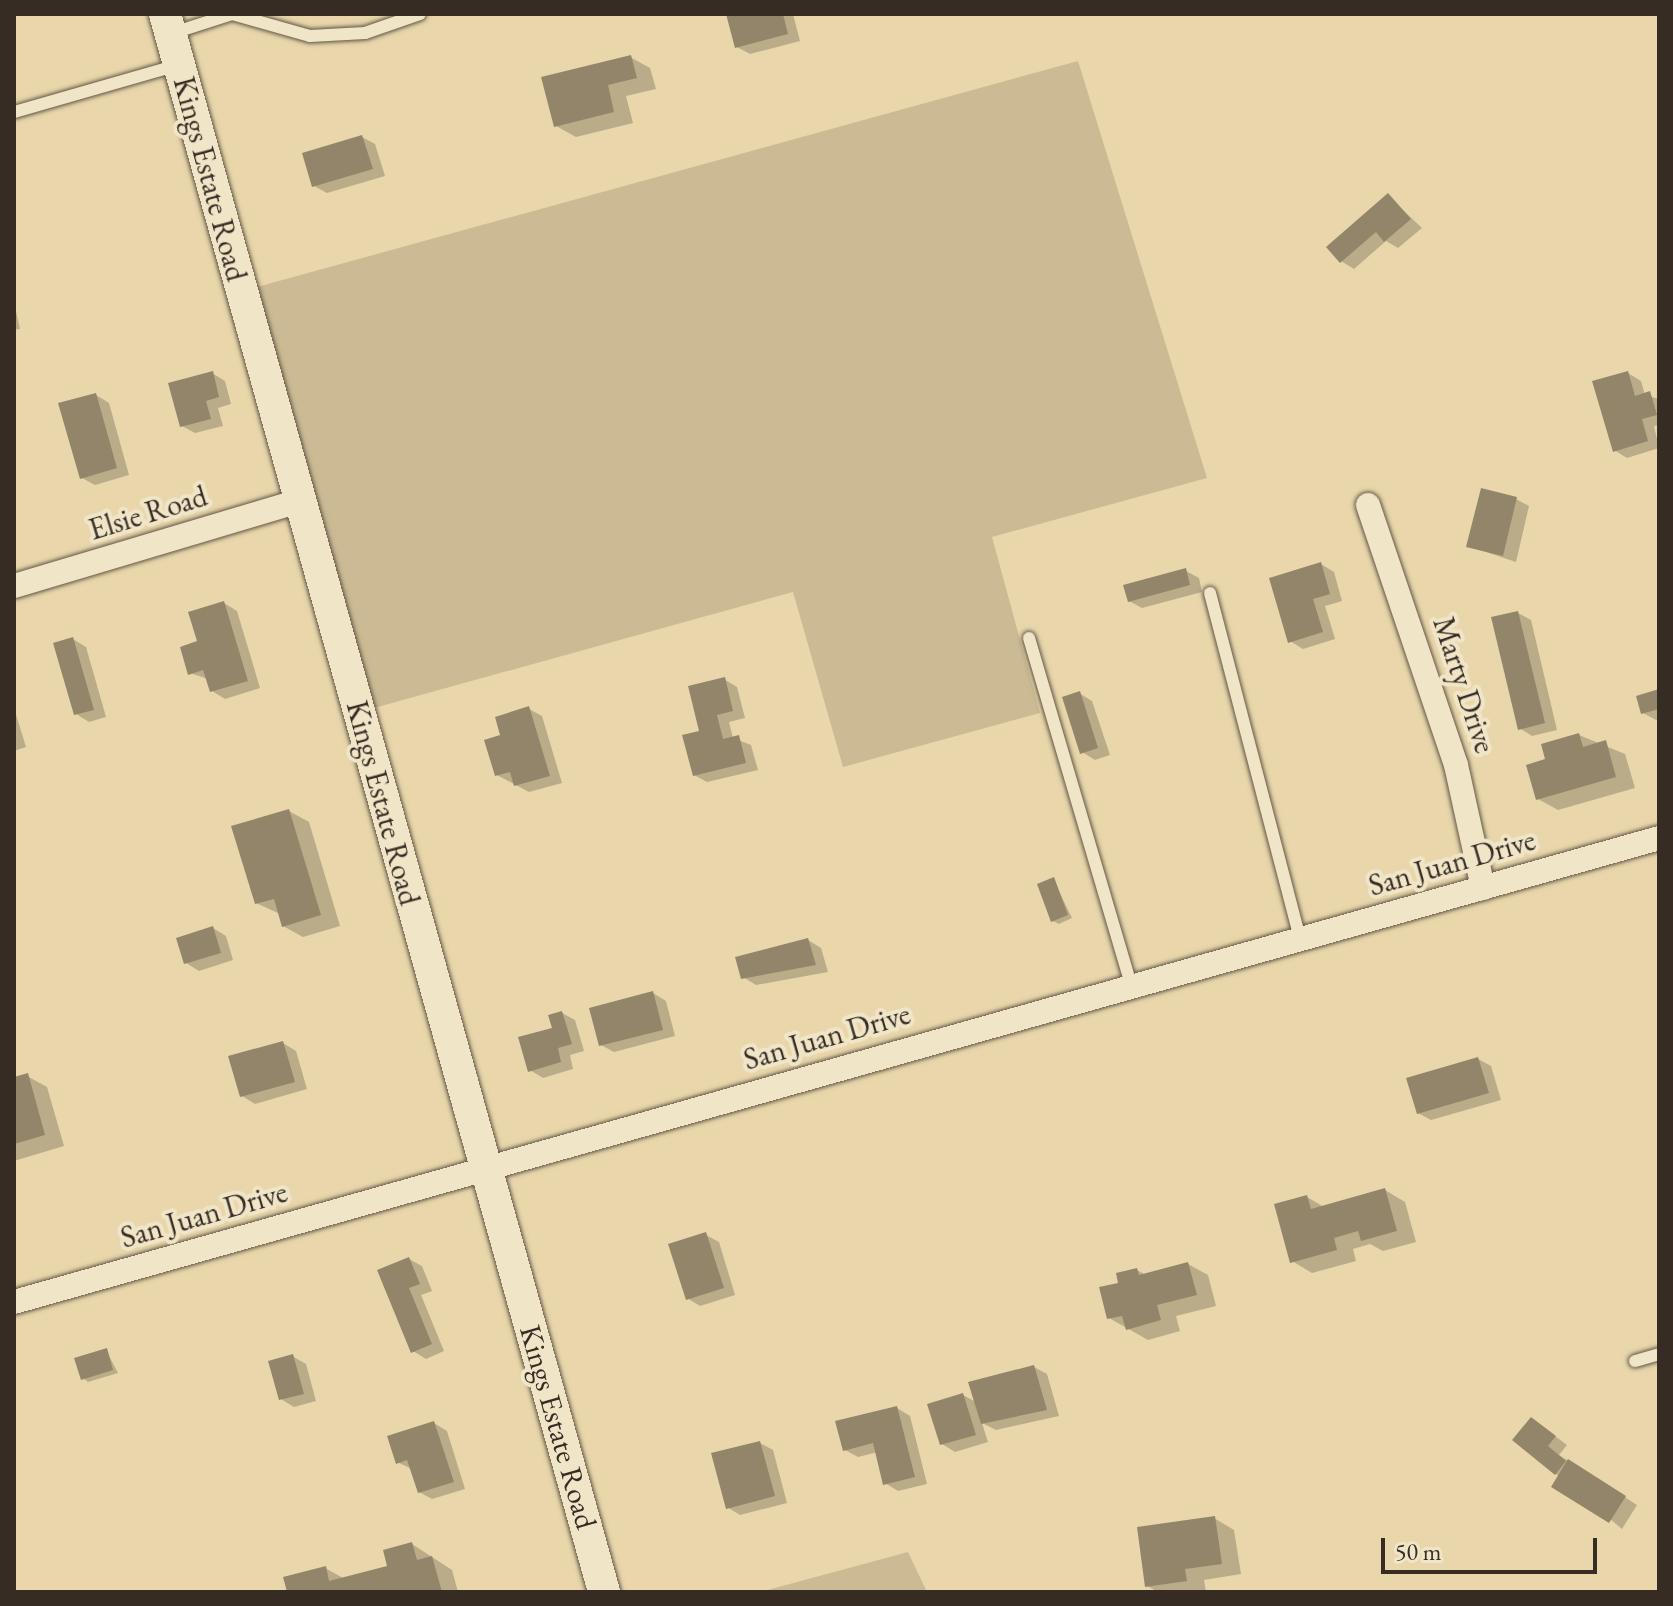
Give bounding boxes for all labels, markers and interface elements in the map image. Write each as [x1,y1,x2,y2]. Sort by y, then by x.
street label: Kings Estate Road [165,73,255,285]
street label: Elsie Road [85,478,211,548]
street label: Marty Drive [1425,612,1503,758]
street label: Kings Estate Road [338,697,428,909]
street label: San Juan Drive [1365,822,1539,904]
street label: San Juan Drive [740,996,914,1078]
street label: San Juan Drive [117,1174,291,1256]
street label: Kings Estate Road [512,1321,604,1533]
scale bar [1385,1522,1601,1572]
text: 50 m [1395,1536,1442,1567]

